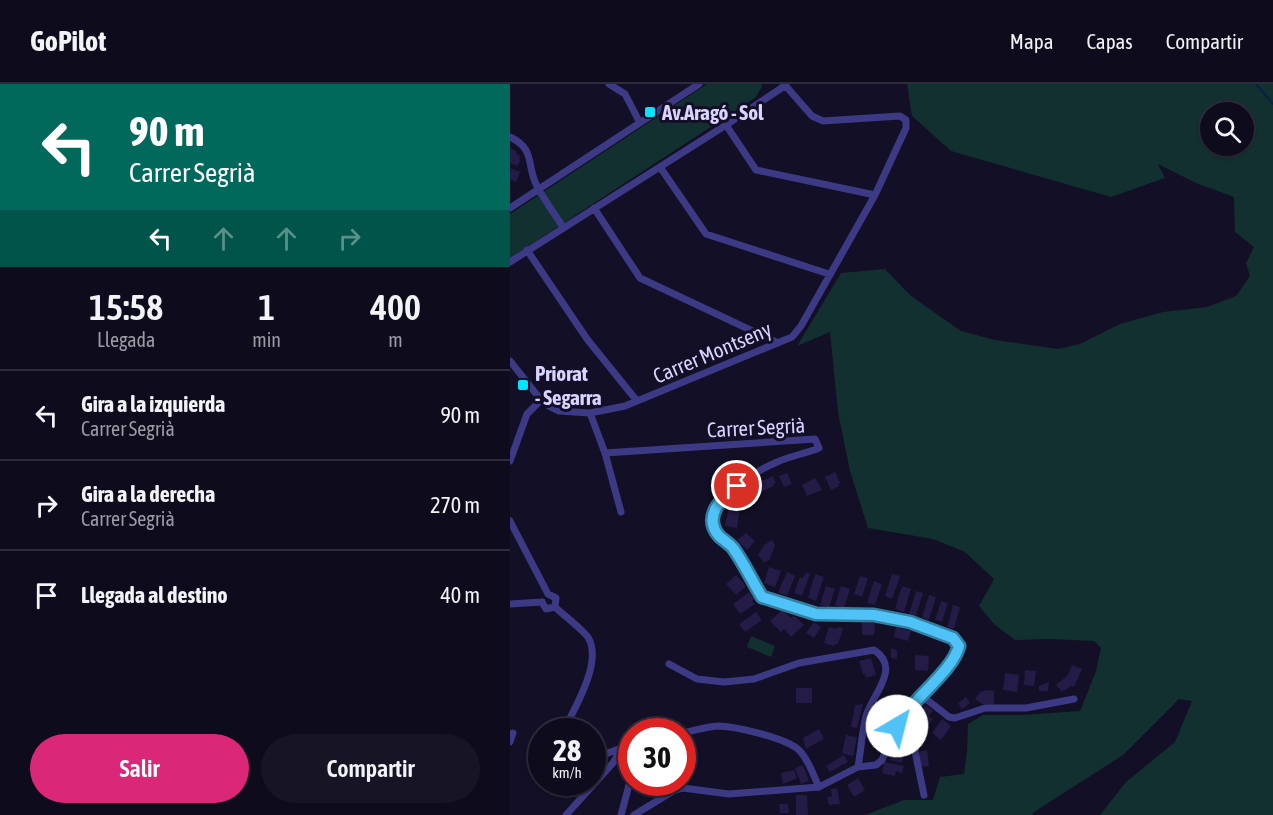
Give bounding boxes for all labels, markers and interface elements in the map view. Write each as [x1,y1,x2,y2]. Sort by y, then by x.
text: GoPilot [30,25,106,57]
text: Mapa [1010,29,1053,53]
text: Capas [1086,29,1133,53]
text: Compartir [1166,29,1243,53]
place label: Av.Aragó - Sol [661,100,764,124]
map controls [1200,102,1254,156]
button: search [1200,102,1254,156]
marker: Av.Aragó - Sol [643,105,657,119]
text: 90 m [129,107,204,155]
icon: left [30,108,108,186]
text: Carrer Segrià [129,157,256,188]
icon: left [144,222,177,255]
icon: ahead [207,222,240,255]
icon: ahead [270,222,303,255]
icon: right [333,222,366,255]
text: 15:58 [89,286,163,328]
text: 1 [258,286,275,328]
text: 400 [370,286,421,328]
street label: Carrer Montseny [649,316,775,388]
text: Llegada [97,328,155,351]
text: min [252,328,281,351]
text: m [388,328,403,351]
place label: Priorat - Segarra [535,361,602,409]
marker: Priorat - Segarra [516,378,530,392]
text: Gira a la izquierda [81,391,225,417]
icon: left [30,399,63,432]
text: 90 m [440,402,480,428]
street label: Carrer Segrià [706,412,806,442]
text: Carrer Segrià [81,417,175,440]
pin [711,460,762,511]
icon: arrive [720,469,753,502]
text: Gira a la derecha [81,481,215,507]
icon: right [30,489,63,522]
text: 270 m [430,492,480,518]
text: Carrer Segrià [81,507,175,530]
icon: arrive [30,579,63,612]
text: Llegada al destino [81,582,228,608]
text: 40 m [440,582,480,608]
position arrow [865,694,929,758]
speed limit sign: 30 [618,718,696,796]
text: 28 [553,733,581,767]
button: Salir [30,734,249,803]
button: Compartir [261,734,480,803]
text: km/h [552,764,582,781]

